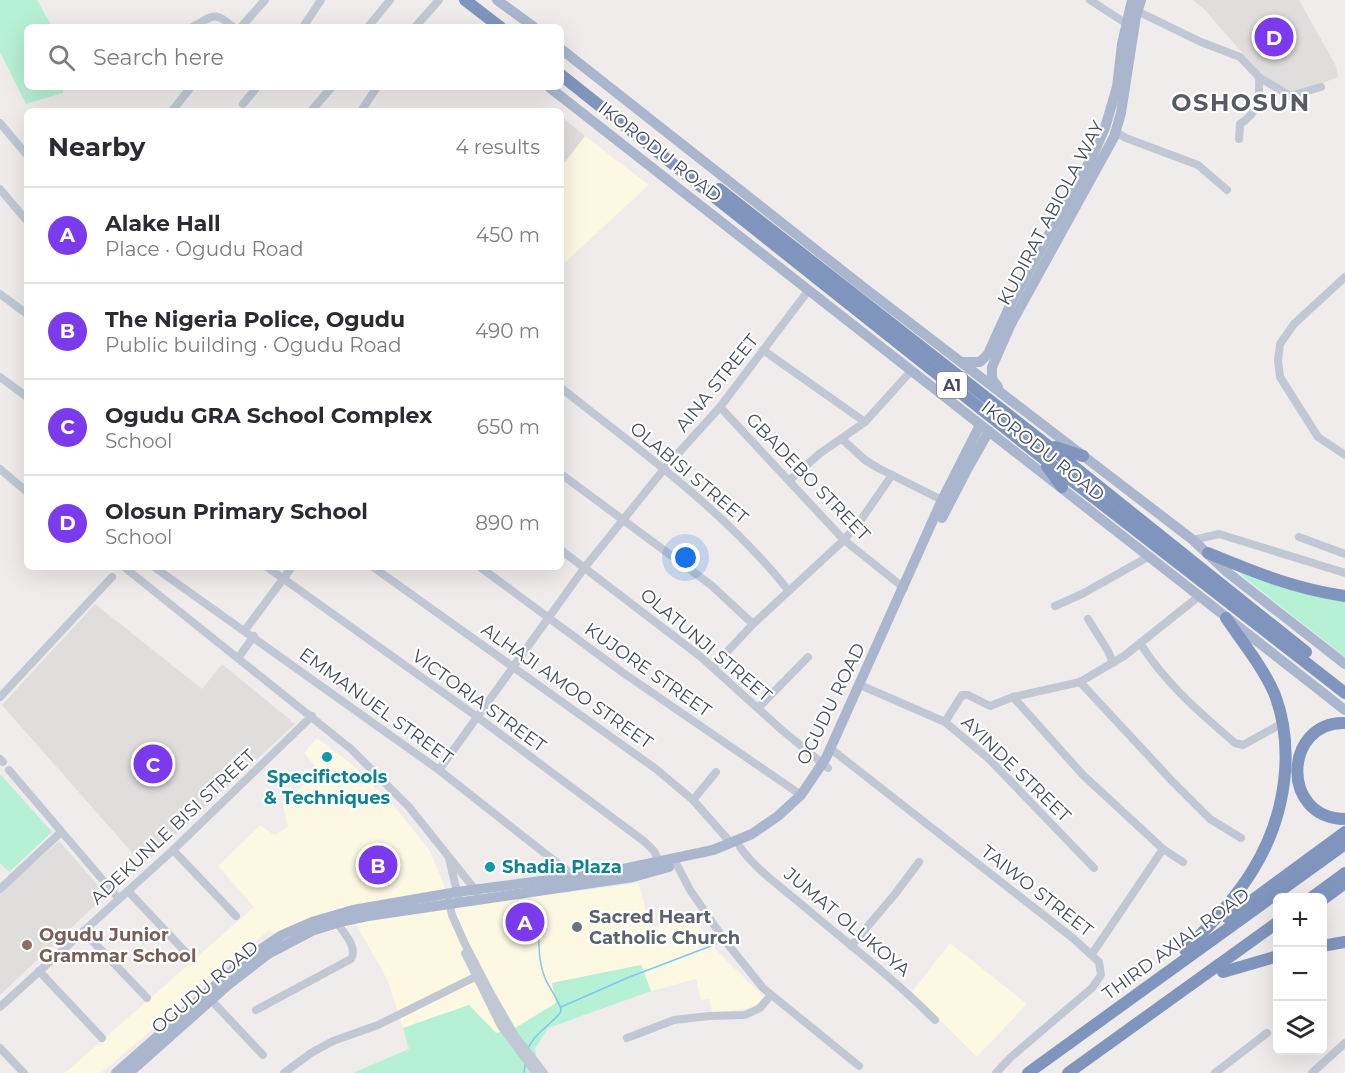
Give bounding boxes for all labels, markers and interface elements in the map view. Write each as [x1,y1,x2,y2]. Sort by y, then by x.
pin: D [1254,15,1294,60]
search box [24,24,564,90]
icon: search [45,41,78,74]
text: Search here [93,44,224,71]
district label: OSHOSUN [1171,88,1311,117]
street label: IKORODU ROAD [594,97,726,207]
street label: KUDIRAT ABIOLA WAY [993,117,1109,309]
text: Nearby [48,131,145,163]
text: 4 results [455,135,540,159]
text: Alake Hall [105,210,221,237]
text: A [60,223,75,247]
text: 450 m [476,223,540,247]
text: Place · Ogudu Road [105,237,304,261]
text: The Nigeria Police, Ogudu [105,306,405,333]
text: B [60,319,75,343]
text: 490 m [475,319,540,343]
street label: AINA STREET [671,329,763,436]
text: Public building · Ogudu Road [105,333,402,357]
road number: A1 [937,372,967,398]
street label: IKORODU ROAD [977,396,1109,506]
text: Ogudu GRA School Complex [105,402,432,429]
street label: GBADEBO STREET [741,408,875,546]
text: C [60,415,75,439]
text: 650 m [477,415,540,439]
street label: OLABISI STREET [625,417,753,529]
text: School [105,429,172,453]
text: Olosun Primary School [105,498,368,525]
text: D [59,511,76,535]
text: 890 m [475,511,540,535]
text: School [105,525,172,549]
your location [671,543,700,572]
street label: OLATUNJI STREET [636,584,777,707]
street label: ALHAJI AMOO STREET [477,618,657,754]
street label: KUJORE STREET [580,618,716,722]
street label: OGUDU ROAD [792,639,870,769]
street label: EMMANUEL STREET [295,643,458,769]
street label: VICTORIA STREET [408,645,551,757]
street label: AYINDE STREET [957,711,1076,827]
pin: C [134,742,172,786]
street label: ADEKUNLE BISI STREET [86,744,261,909]
marker: Specifictools & Techniques [320,750,334,764]
place label: Specifictools & Techniques [264,766,391,809]
street label: TAIWO STREET [977,841,1098,942]
pin: B [358,842,398,888]
place label: Shadia Plaza [502,856,622,878]
marker: Shadia Plaza [483,860,497,874]
street label: JUMAT OLUKOYA [779,862,915,981]
street label: THIRD AXIAL ROAD [1098,883,1254,1005]
map controls [1273,893,1327,1055]
button: + [1273,893,1327,947]
pin: A [506,900,544,944]
place label: Sacred Heart Catholic Church [589,906,740,949]
marker: Sacred Heart Catholic Church [570,920,584,934]
place label: Ogudu Junior Grammar School [39,924,196,967]
street label: OGUDU ROAD [147,936,263,1038]
marker: Ogudu Junior Grammar School [20,938,34,952]
button: − [1273,947,1327,1001]
button: layers [1273,1001,1327,1055]

